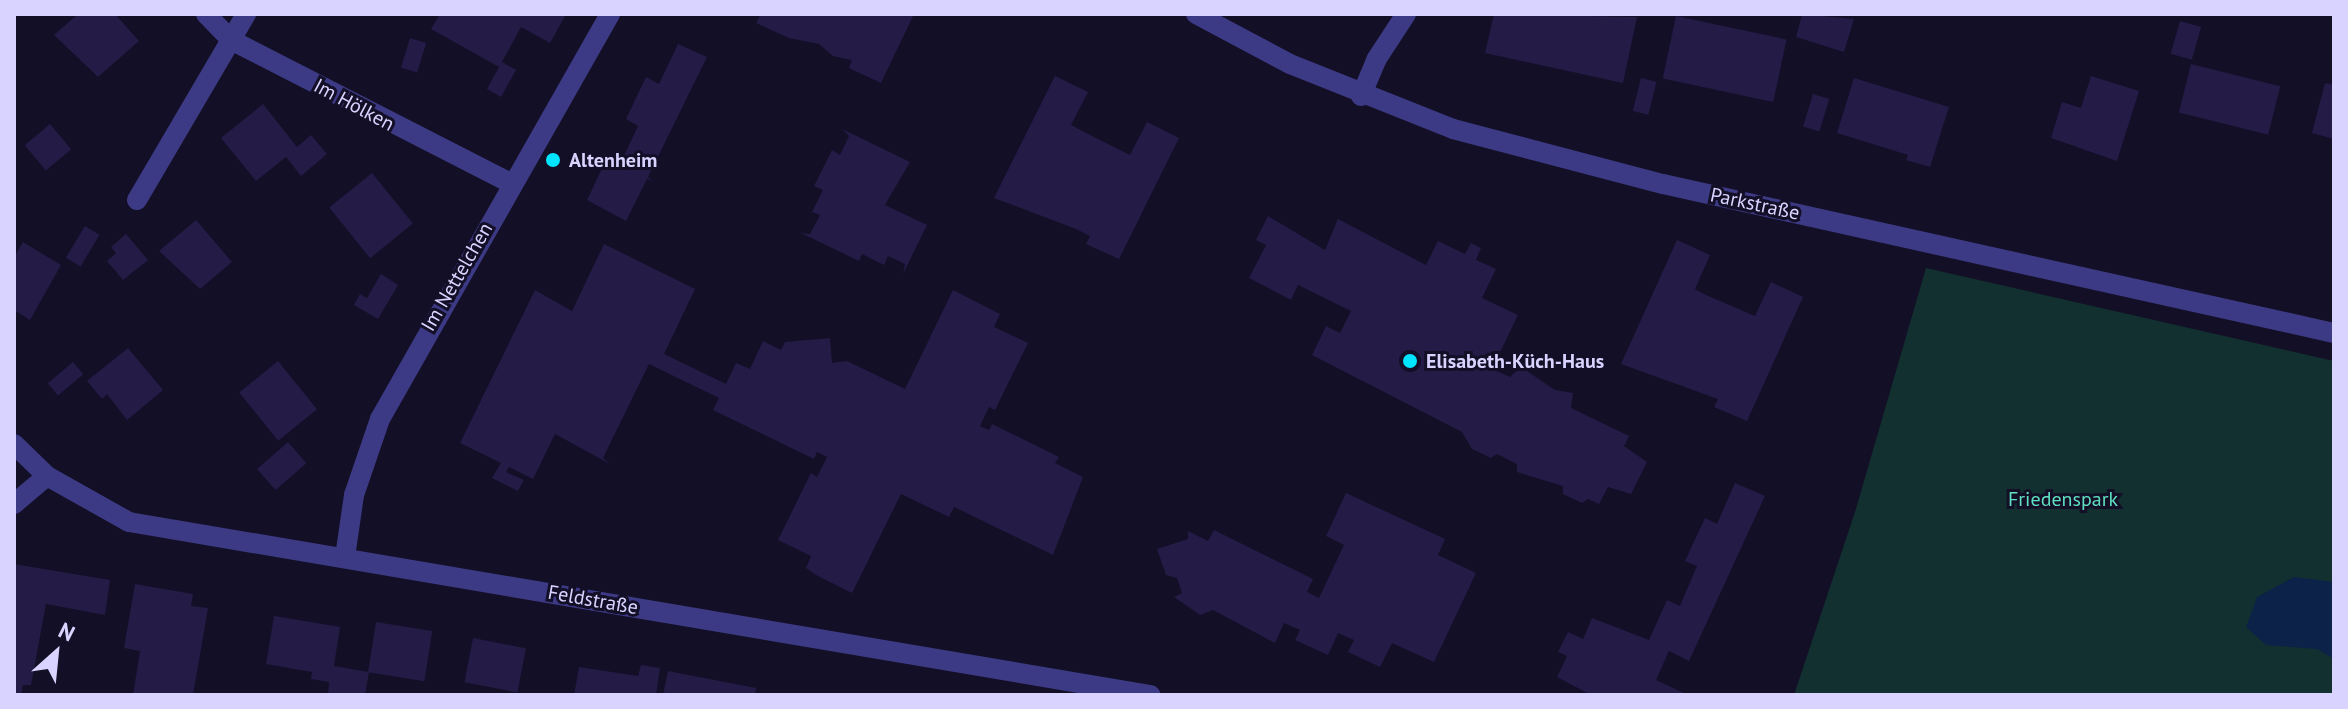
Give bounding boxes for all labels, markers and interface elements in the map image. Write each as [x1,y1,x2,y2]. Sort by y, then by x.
street label: Im Hölken [310,74,398,136]
place label: Altenheim [569,148,657,172]
marker: Altenheim [544,151,562,169]
street label: Parkstraße [1708,183,1802,225]
street label: Im Nettelchen [416,218,498,336]
place label: Elisabeth-Küch-Haus [1426,349,1604,373]
marker: Elisabeth-Küch-Haus [1401,352,1419,370]
park label: Friedenspark [2008,487,2118,511]
street label: Feldstraße [546,580,640,620]
north arrow [16,613,96,693]
text: N [54,616,80,647]

